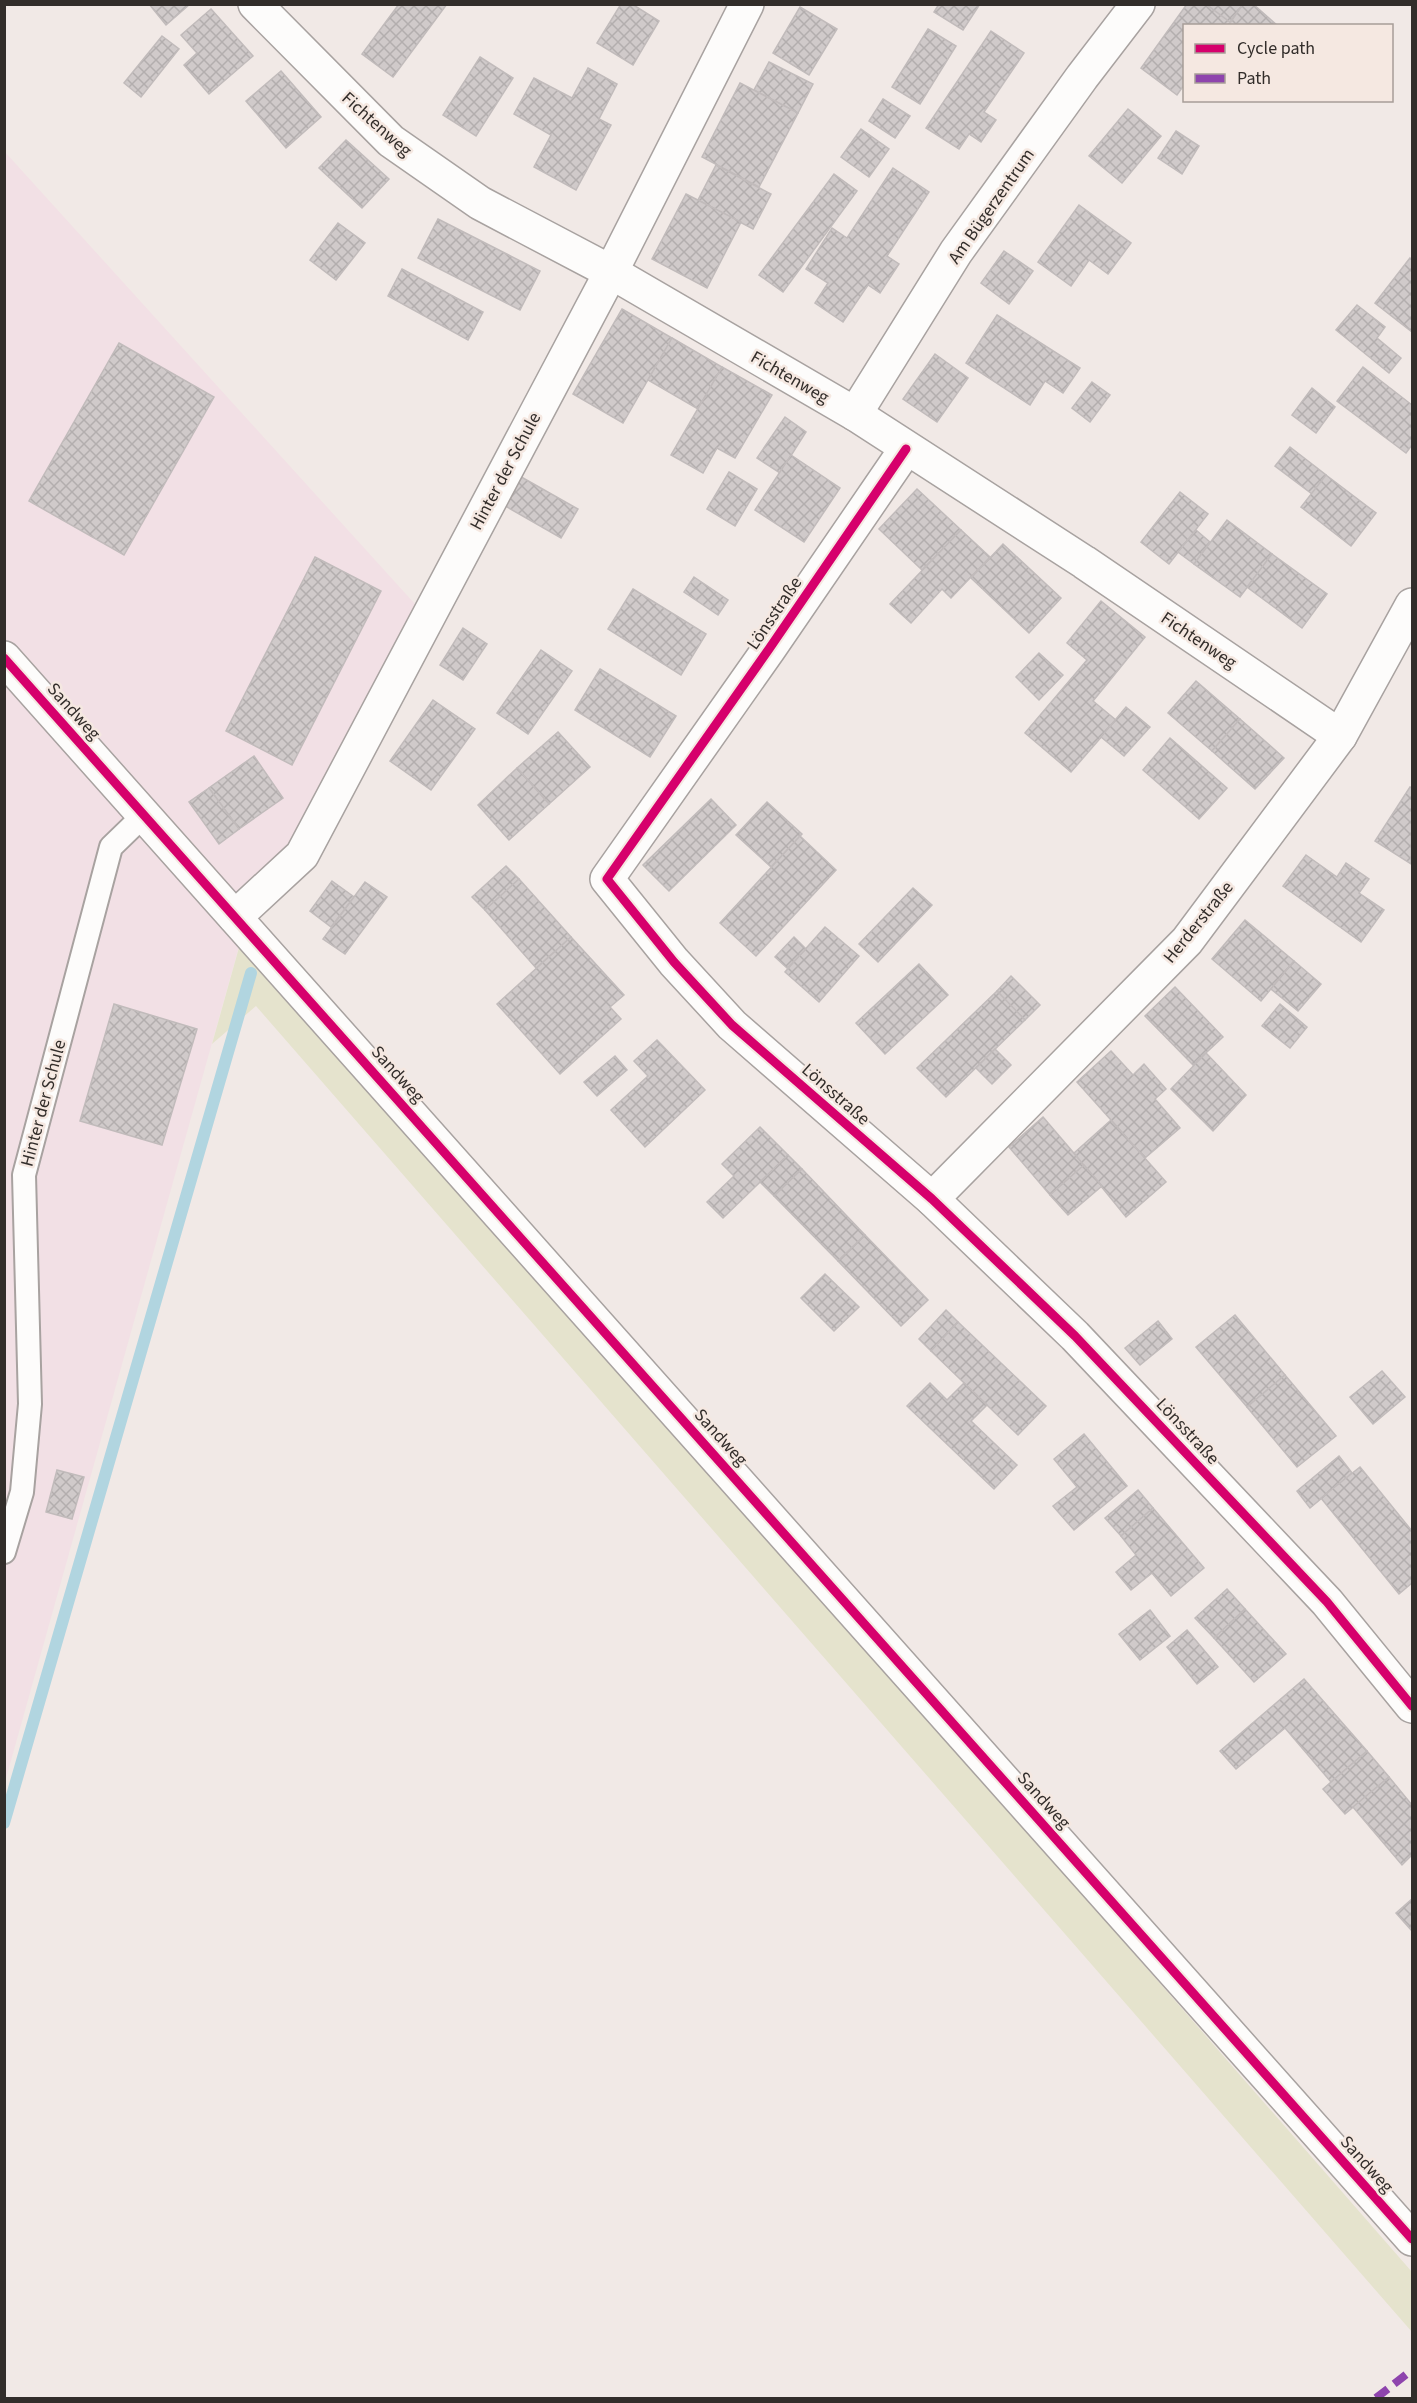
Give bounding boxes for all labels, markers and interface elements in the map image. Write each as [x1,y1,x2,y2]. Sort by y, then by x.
legend [1183,24,1393,102]
text: Cycle path [1237,36,1315,61]
text: Path [1237,66,1271,91]
street label: Fichtenweg [336,86,417,163]
street label: Am Bügerzentrum [942,143,1041,269]
street label: Fichtenweg [746,345,834,410]
street label: Hinter der Schule [464,408,547,535]
street label: Lönsstraße [741,572,808,655]
street label: Fichtenweg [1156,606,1242,675]
street label: Sandweg [41,677,106,745]
street label: Herderstraße [1157,876,1239,969]
street label: Hinter der Schule [15,1037,72,1169]
street label: Sandweg [365,1040,430,1108]
street label: Lönsstraße [796,1058,875,1131]
street label: Lönsstraße [1150,1392,1225,1470]
street label: Sandweg [688,1403,753,1471]
street label: Sandweg [1011,1766,1076,1834]
street label: Sandweg [1334,2130,1399,2198]

